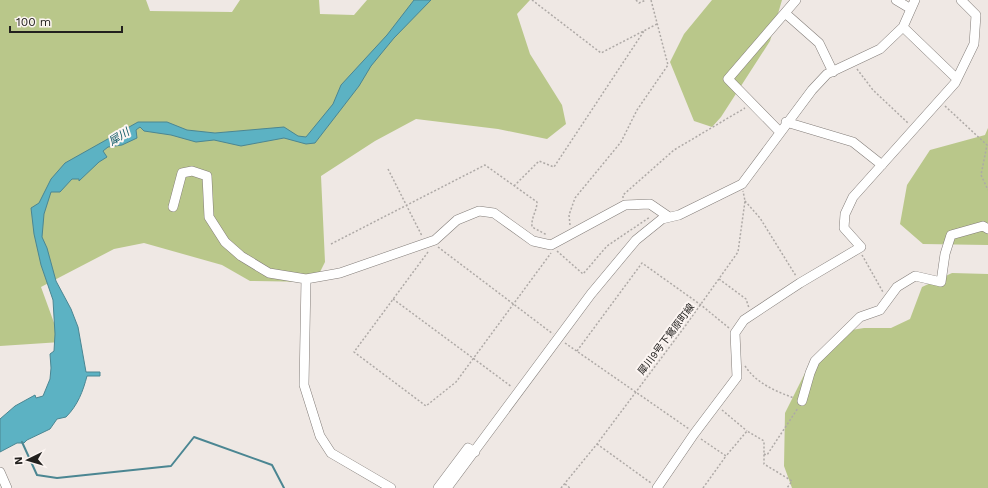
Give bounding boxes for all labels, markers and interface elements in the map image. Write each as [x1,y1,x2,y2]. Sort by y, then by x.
scale bar [10,8,122,34]
text: 100 m [16,15,51,29]
water label: 犀川 [106,125,133,148]
street label: 犀川9号下鴛原町線 [636,301,696,377]
north arrow [8,440,48,480]
text: N [12,456,25,465]

